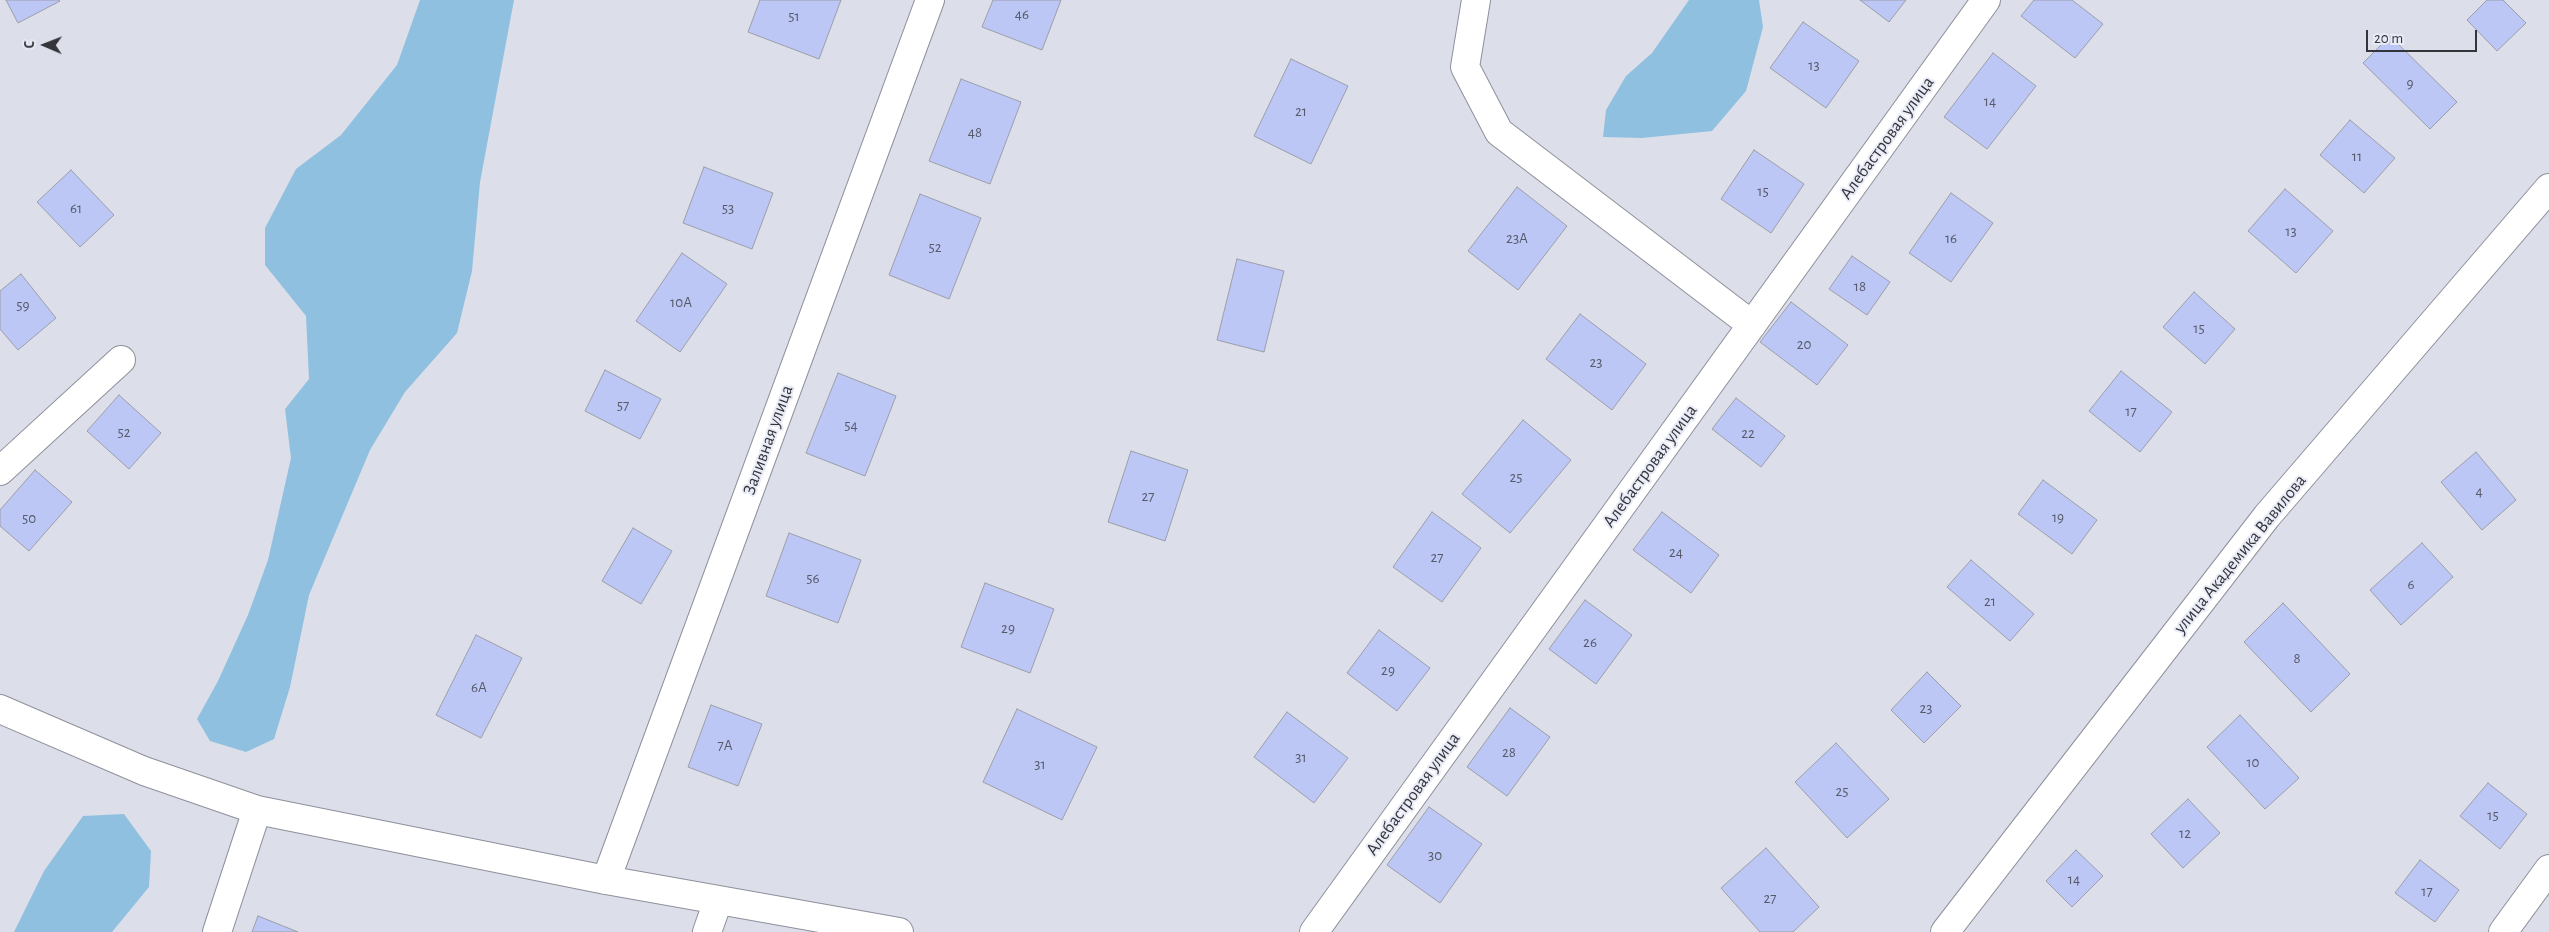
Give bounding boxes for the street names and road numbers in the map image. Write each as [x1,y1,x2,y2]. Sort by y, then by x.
street label: Алебастровая улица [1835,72,1939,204]
street label: Заливная улица [738,382,798,498]
street label: Алебастровая улица [1598,400,1702,532]
street label: улица Академика Вавилова [2169,470,2311,638]
street label: Алебастровая улица [1361,728,1465,860]

